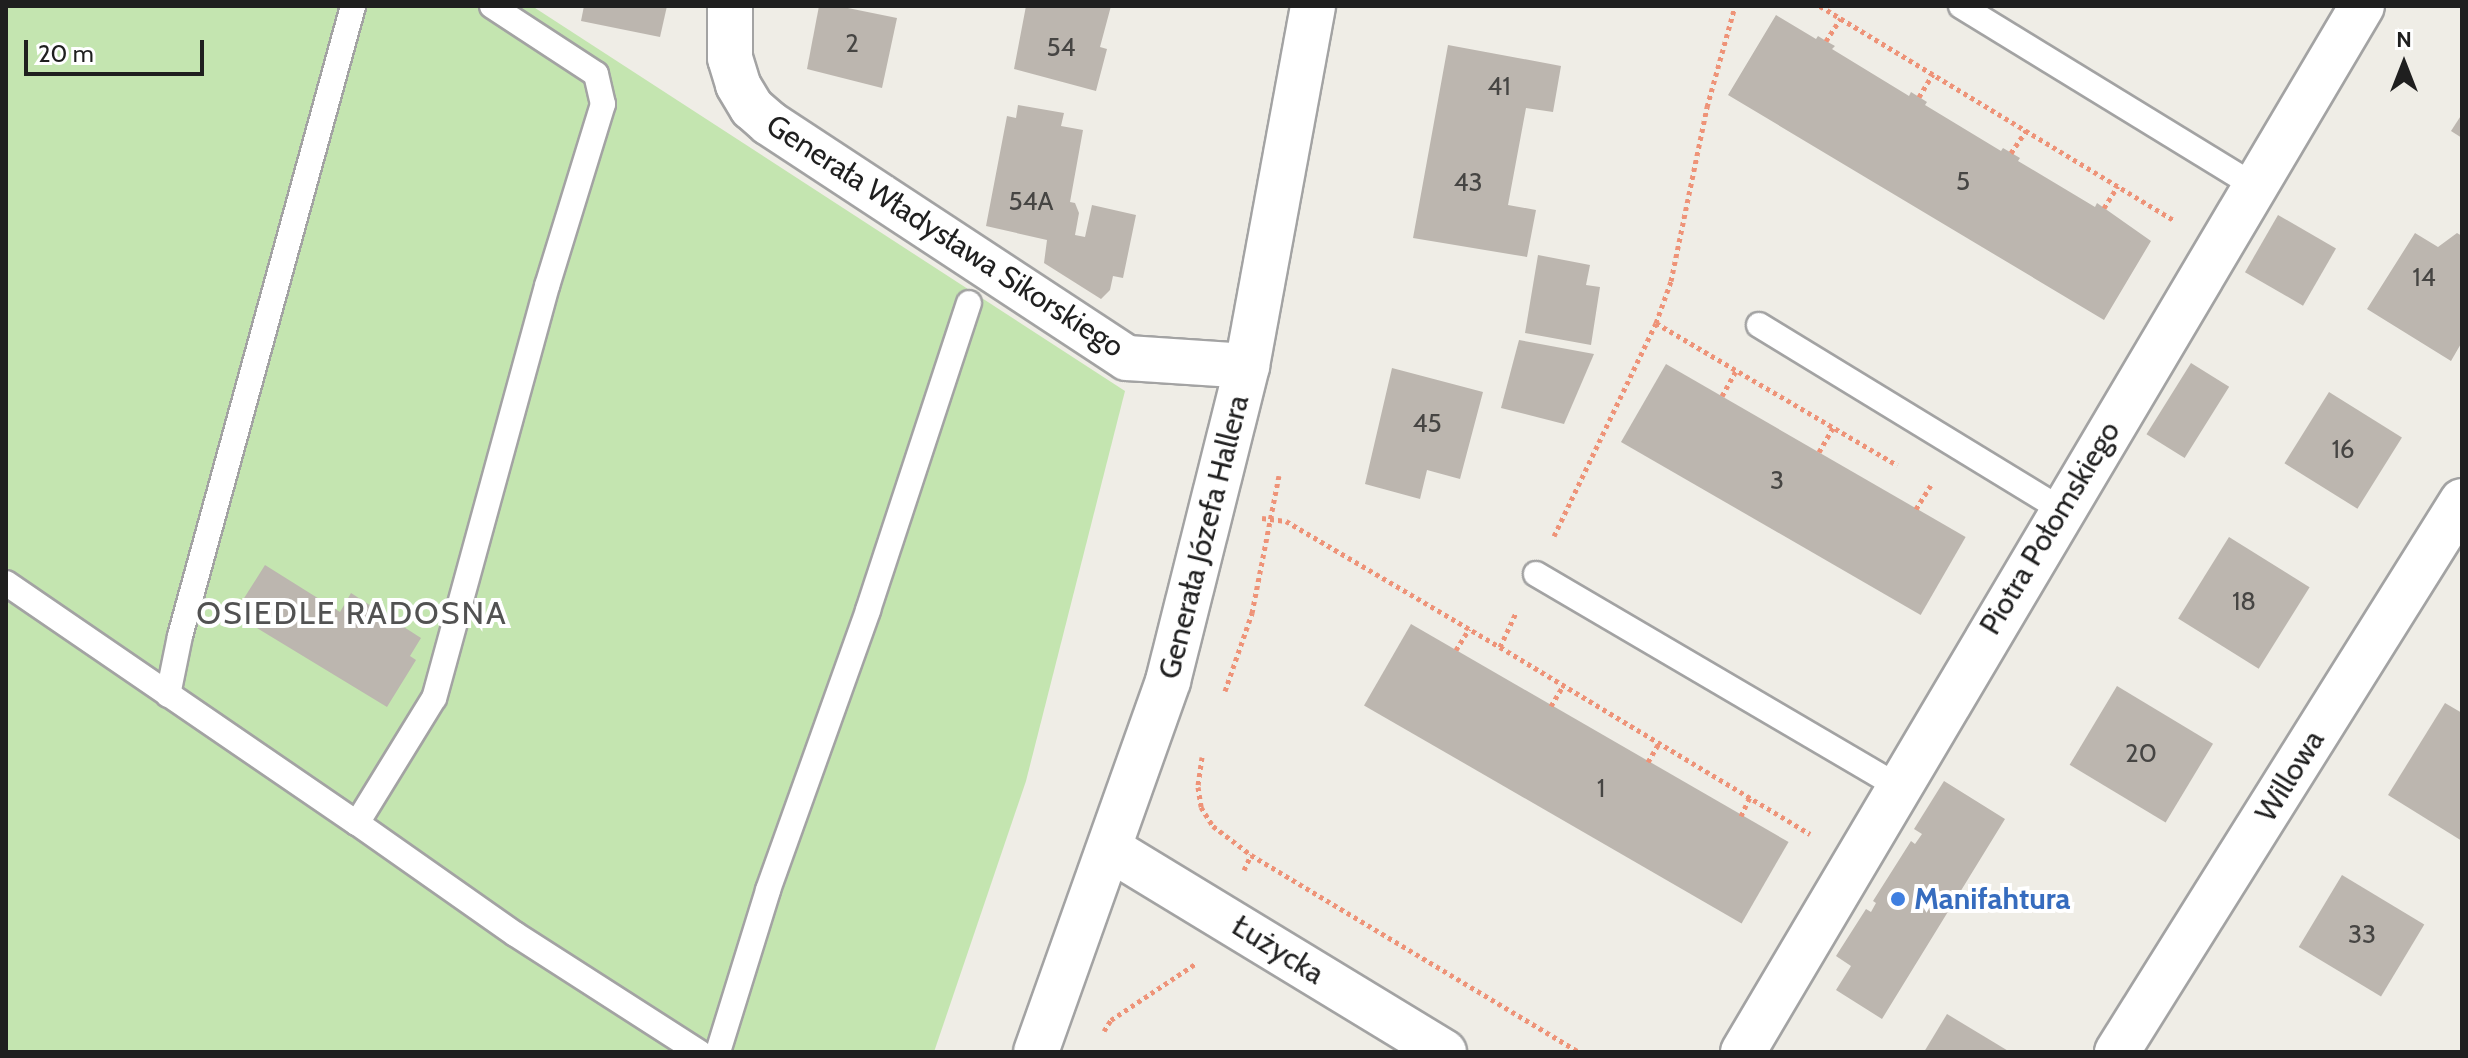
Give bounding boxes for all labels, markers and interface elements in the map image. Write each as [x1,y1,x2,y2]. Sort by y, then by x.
scale bar [28,24,208,74]
north arrow [2364,24,2444,104]
text: N [2396,26,2412,53]
house number: 2 [845,28,859,60]
house number: 54 [1046,32,1076,64]
text: 20 m [38,39,94,68]
house number: 41 [1487,71,1511,103]
street label: Generała Władysława Sikorskiego [760,107,1130,365]
house number: 5 [1956,166,1970,198]
house number: 43 [1453,167,1483,199]
house number: 54A [1008,186,1054,218]
house number: 14 [2412,262,2436,294]
street label: Generała Józefa Hallera [1151,391,1257,683]
house number: 45 [1412,408,1442,440]
street label: Piotra Połomskiego [1972,415,2128,641]
house number: 16 [2331,434,2355,466]
house number: 3 [1770,465,1784,497]
house number: 18 [2232,586,2256,618]
district label: OSIEDLE RADOSNA [196,594,508,632]
street label: Willowa [2248,724,2332,828]
house number: 20 [2125,738,2157,770]
house number: 1 [1597,773,1605,805]
place label: Manifahtura [1914,881,2070,917]
marker: Manifahtura [1889,890,1907,908]
street label: Łużycka [1226,908,1330,992]
house number: 33 [2348,919,2376,951]

